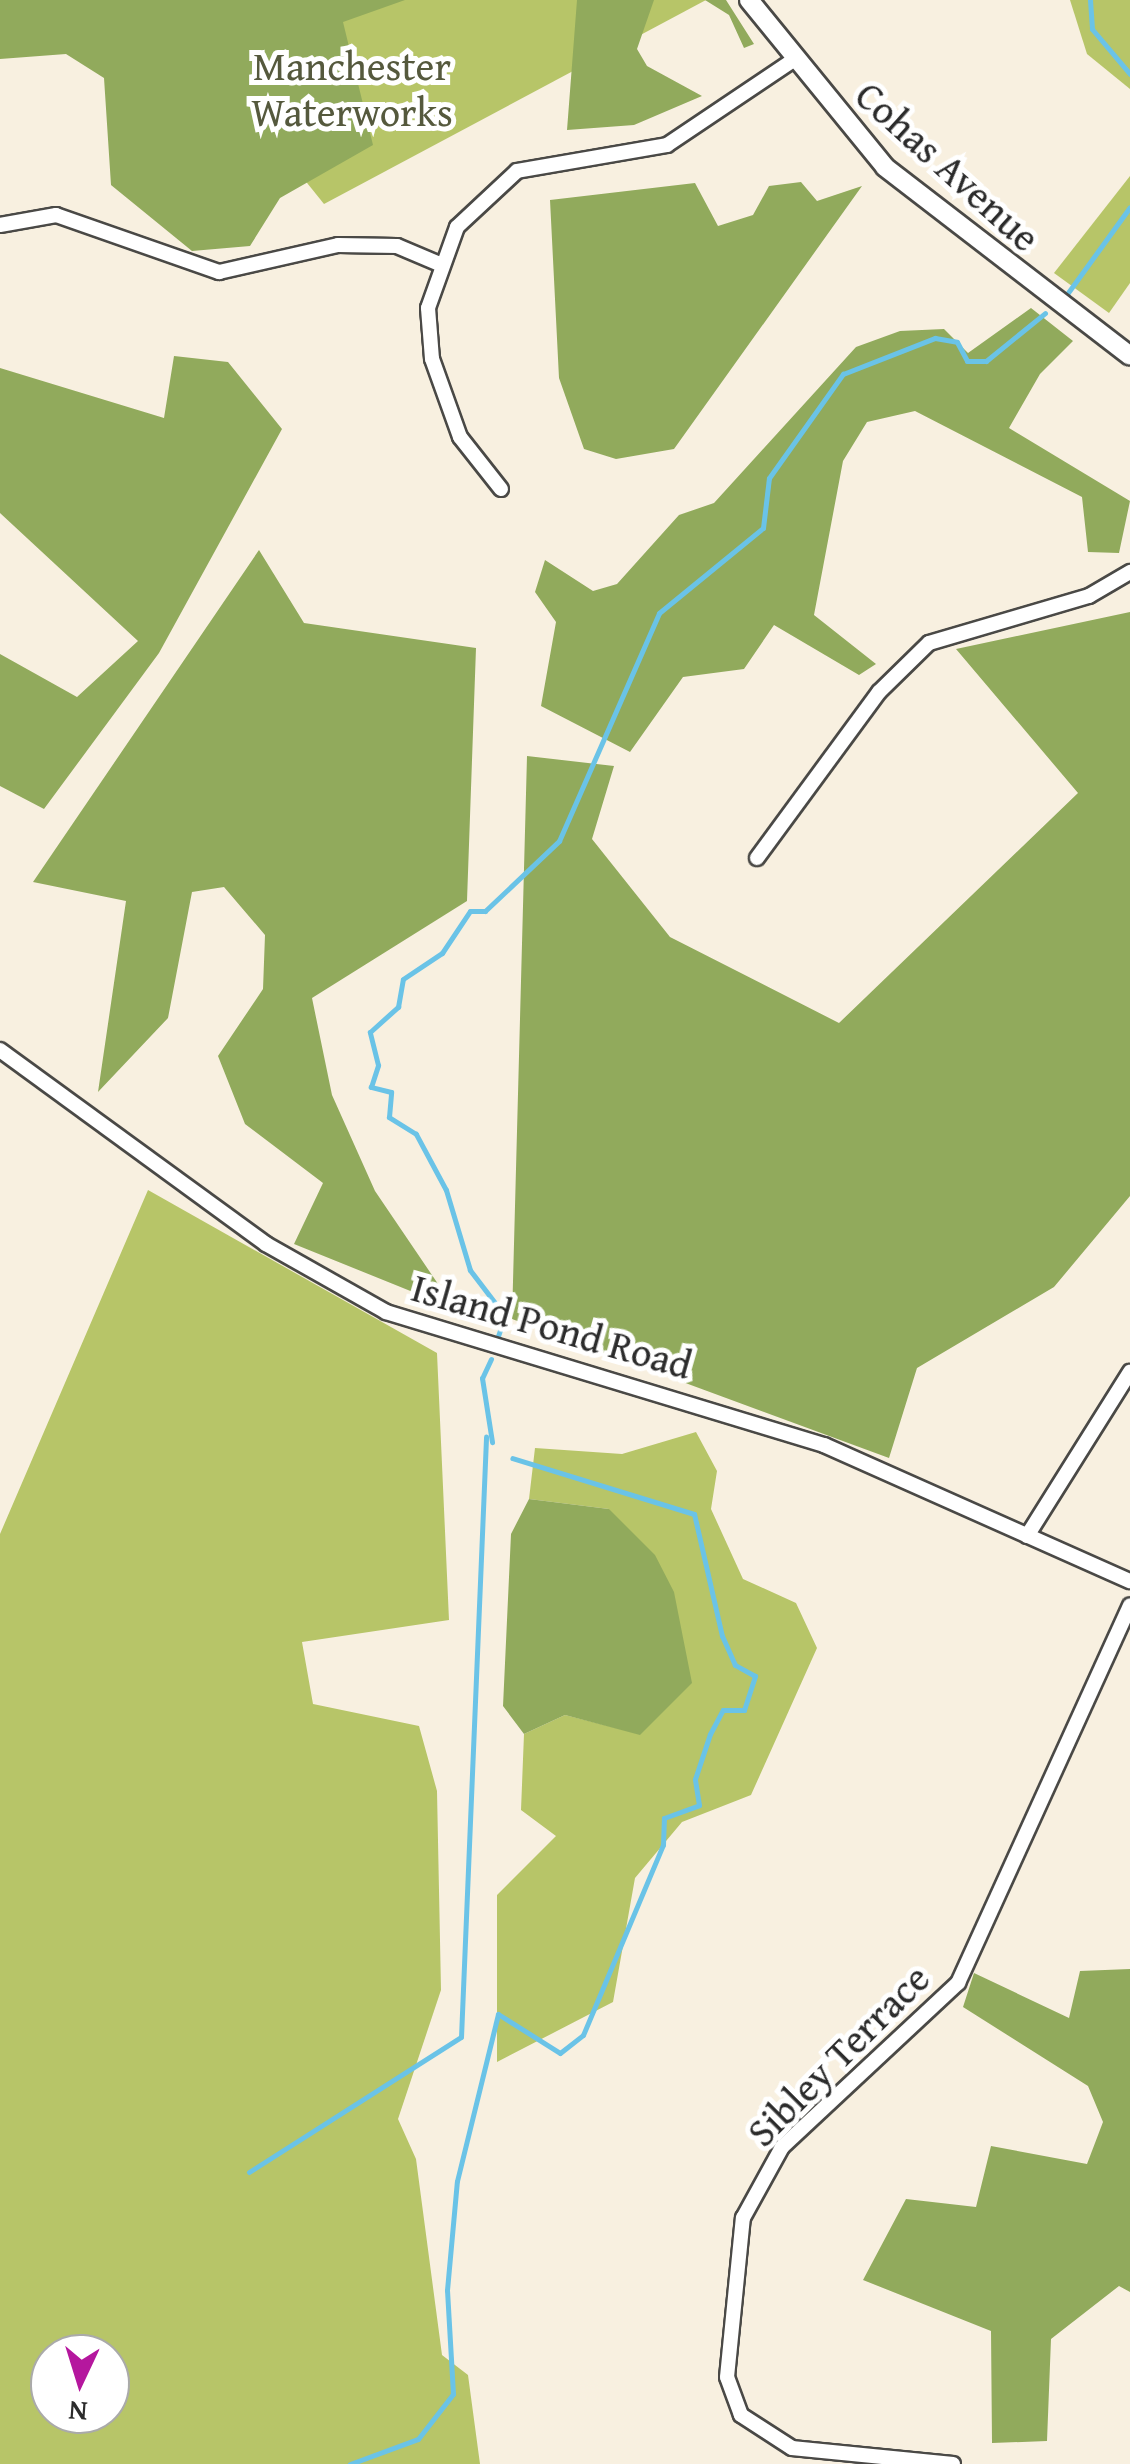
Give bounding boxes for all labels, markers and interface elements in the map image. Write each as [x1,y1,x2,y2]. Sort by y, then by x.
park label: Manchester Waterworks [251,42,453,136]
street label: Cohas Avenue [846,71,1050,261]
street label: Island Pond Road [406,1263,698,1389]
street label: Sibley Terrace [737,1954,939,2156]
north arrow [30,2334,130,2434]
text: N [67,2391,89,2434]

